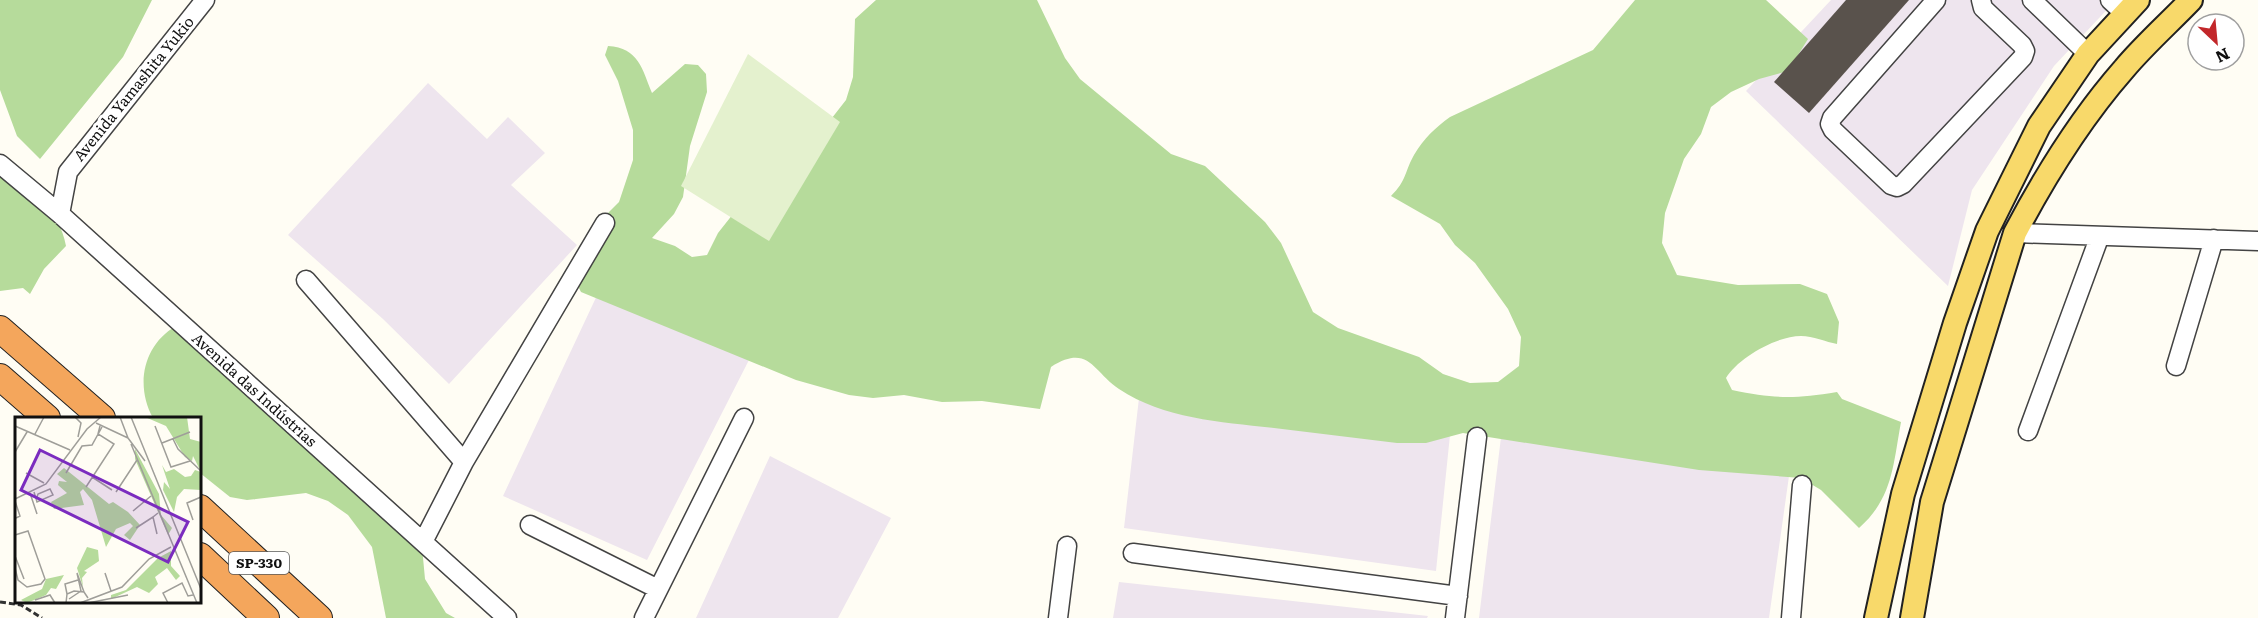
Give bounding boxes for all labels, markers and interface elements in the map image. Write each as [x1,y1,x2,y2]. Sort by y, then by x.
street label: Avenida Yamashita Yukio [67,10,199,166]
north arrow [2186,12,2246,72]
text: N [2212,43,2234,70]
street label: Avenida das Indústrias [187,326,323,452]
inset map [15,417,201,603]
road number: SP-330 [229,552,289,574]

